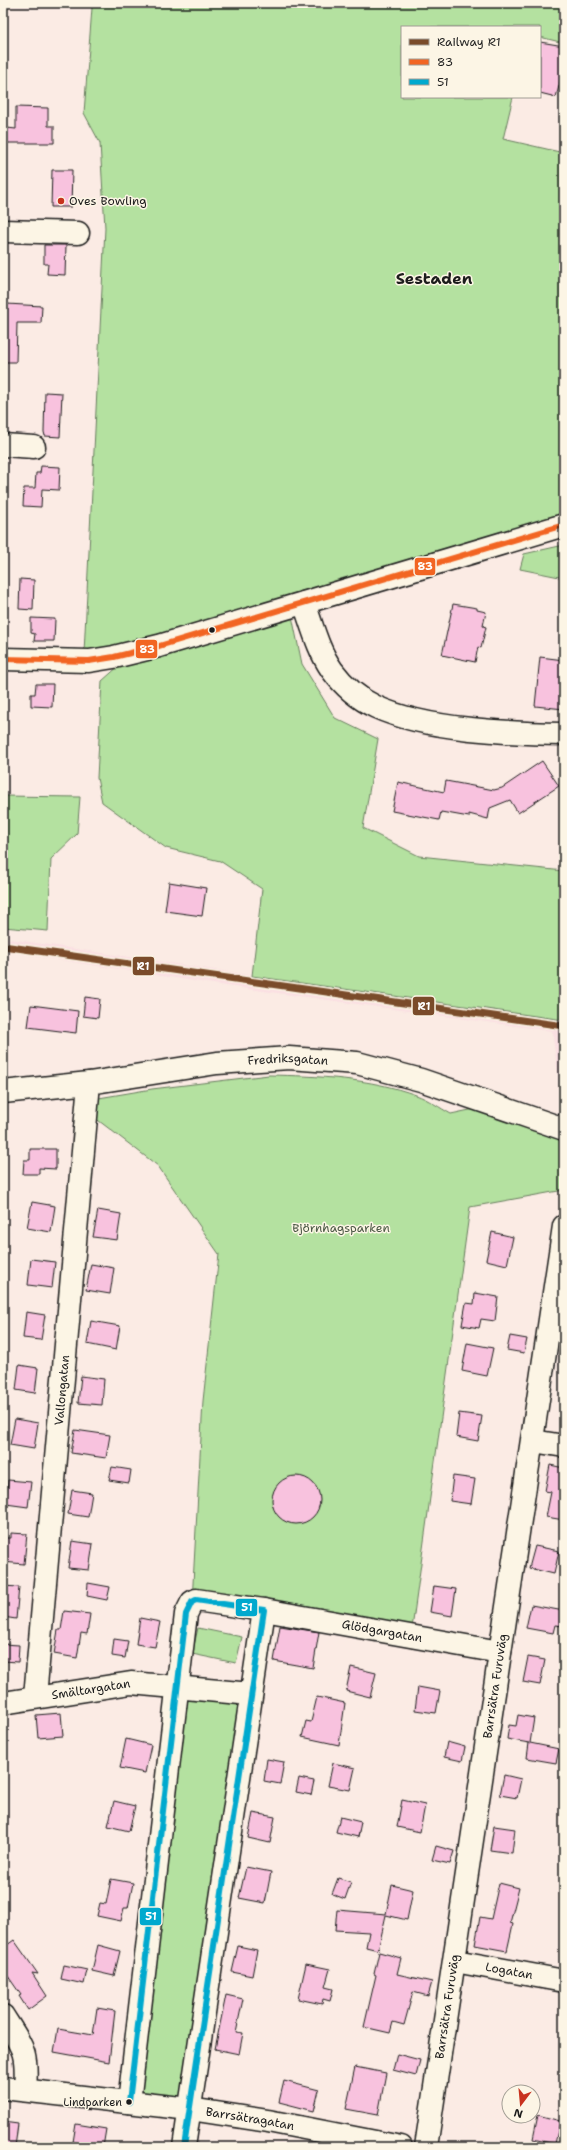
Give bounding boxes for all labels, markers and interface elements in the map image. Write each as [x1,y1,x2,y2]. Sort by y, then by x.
legend [401,26,541,98]
text: Railway R1 [437,34,501,50]
text: 83 [437,54,453,70]
text: 51 [437,74,449,90]
place label: Oves Bowling [69,193,147,209]
marker: Oves Bowling [56,196,66,206]
district label: Sestaden [396,268,473,289]
line badge: 83 [414,557,436,576]
text: 83 [417,559,433,574]
unlabelled marker [207,625,217,635]
line badge: 83 [135,639,158,659]
text: 83 [139,642,155,657]
line badge: R1 [132,956,155,976]
text: R1 [137,959,149,974]
line badge: R1 [412,996,435,1016]
text: R1 [418,999,430,1014]
street label: Fredriksgatan [247,1050,329,1069]
park label: Björnhagsparken [292,1220,390,1236]
street label: Vallongatan [51,1354,73,1426]
line badge: 51 [235,1598,258,1617]
text: 51 [241,1600,253,1615]
street label: Glödgargatan [341,1616,424,1646]
street label: Barrsätra Furuväg [479,1633,511,1740]
street label: Smältargatan [50,1675,131,1703]
line badge: 51 [139,1907,162,1926]
text: 51 [145,1909,157,1924]
street label: Barrsätra Furuväg [431,1953,463,2060]
street label: Logatan [484,1959,534,1983]
north arrow [501,2084,541,2124]
place label: Lindparken [63,2095,122,2110]
marker: Lindparken [124,2097,134,2107]
street label: Barrsätragatan [205,2104,296,2134]
text: N [512,2105,525,2122]

